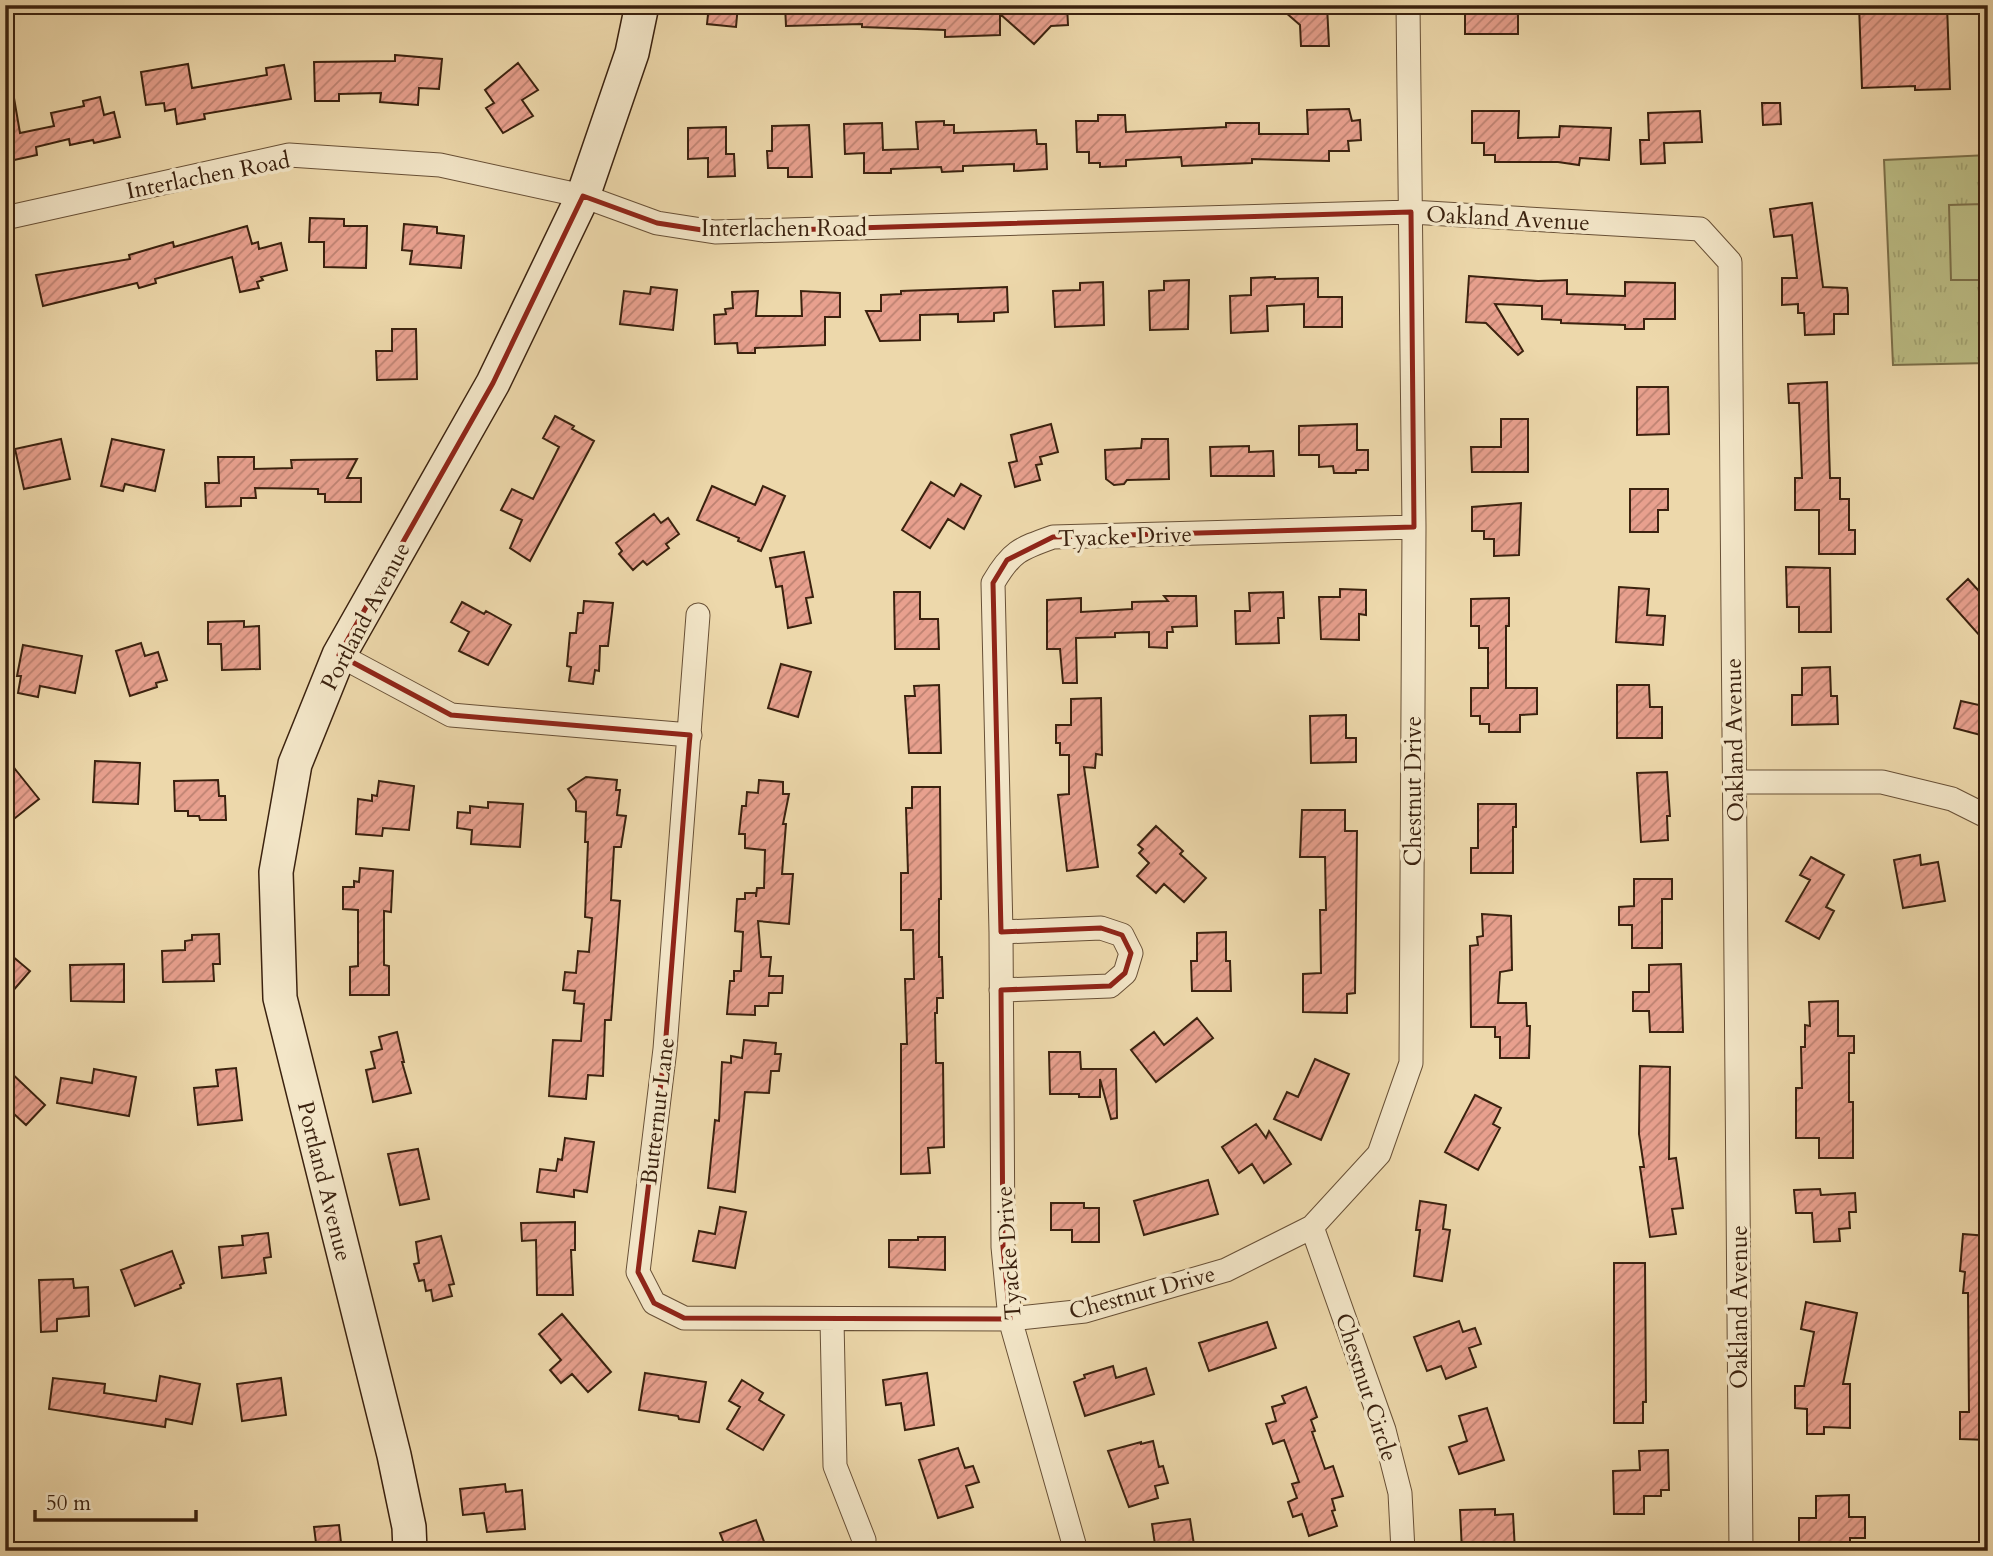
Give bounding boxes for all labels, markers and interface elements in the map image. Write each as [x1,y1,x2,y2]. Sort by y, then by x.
street label: Interlachen Road [124,144,293,207]
street label: Oakland Avenue [1425,199,1591,238]
street label: Interlachen Road [701,213,868,244]
street label: Tyacke Drive [1058,519,1193,554]
street label: Portland Avenue [313,537,418,696]
street label: Oakland Avenue [1718,658,1751,822]
street label: Chestnut Drive [1398,716,1429,866]
street label: Butternut Lane [633,1036,682,1186]
street label: Portland Avenue [290,1098,359,1264]
street label: Tyacke Drive [988,1185,1029,1321]
street label: Oakland Avenue [1724,1225,1755,1389]
street label: Chestnut Drive [1065,1258,1219,1327]
street label: Chestnut Circle [1328,1309,1405,1465]
scale bar [35,1479,196,1523]
text: 50 m [46,1489,91,1518]

